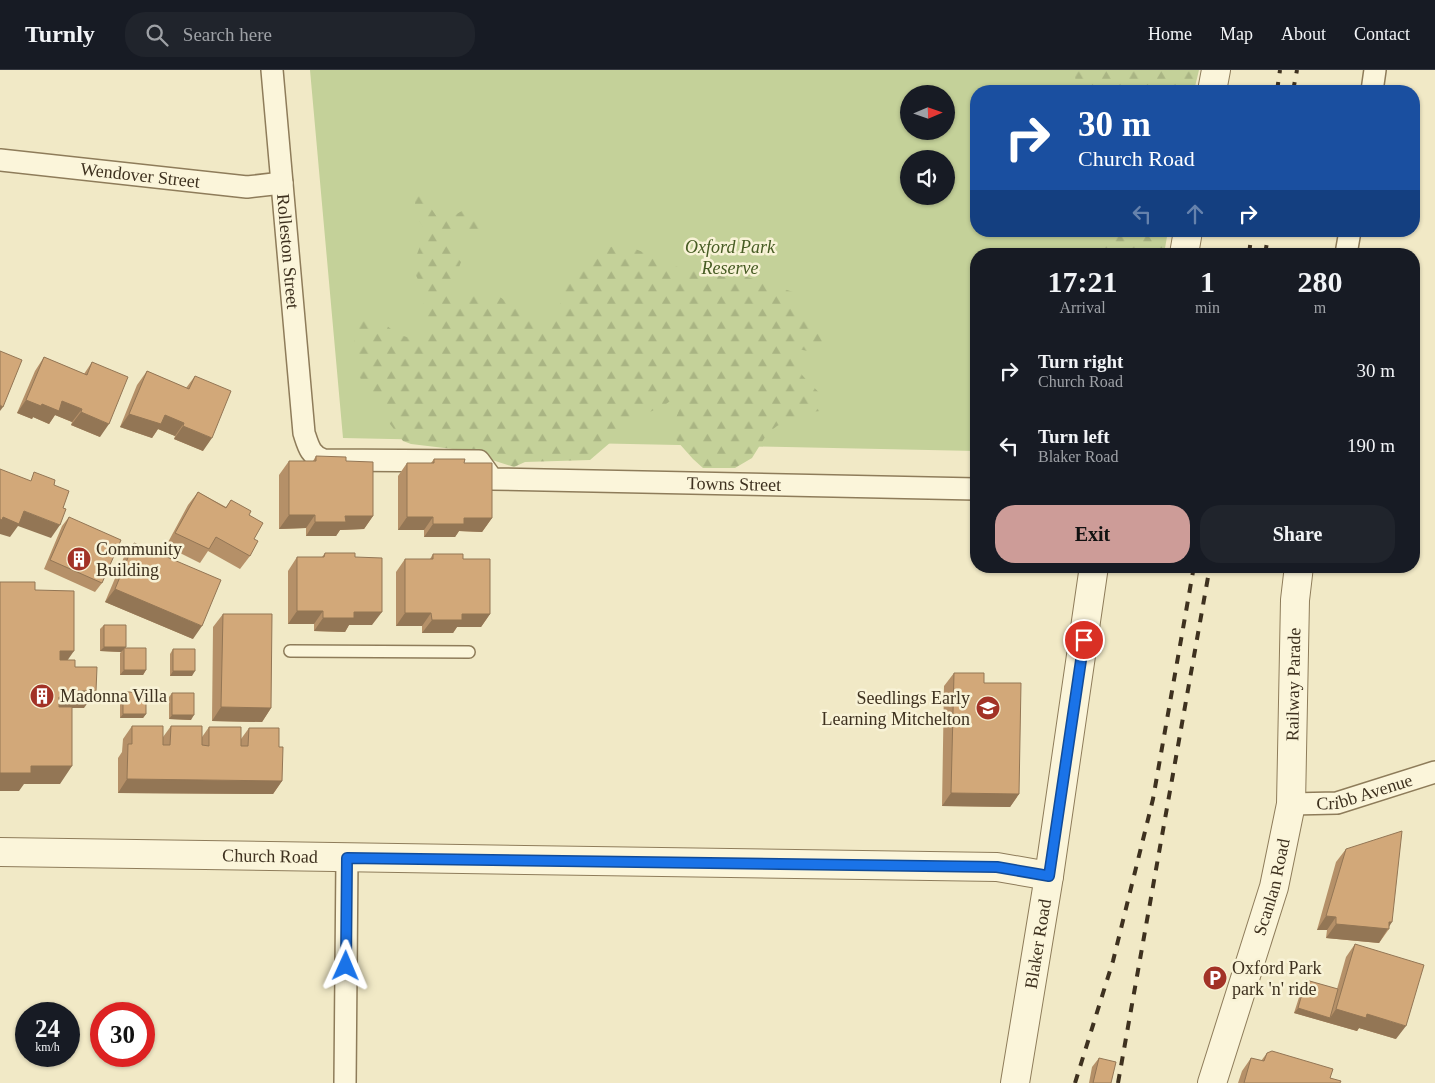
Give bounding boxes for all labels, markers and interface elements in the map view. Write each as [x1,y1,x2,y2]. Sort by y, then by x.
search box [125,12,475,57]
text: Turnly [25,21,95,47]
icon: search [143,21,171,49]
text: Search here [183,24,272,45]
text: Home [1148,24,1192,44]
text: Map [1220,24,1253,44]
text: About [1281,24,1326,44]
text: Contact [1354,24,1410,44]
north arrow [900,85,955,140]
map controls [900,85,955,205]
icon: right [995,105,1060,170]
text: 30 m [1078,105,1151,144]
text: Church Road [1078,146,1195,171]
button: sound [900,150,955,205]
street label: Wendover Street [79,159,201,192]
street label: Rolleston Street [273,193,303,310]
icon: left [1128,200,1156,228]
icon: ahead [1181,200,1209,228]
icon: right [1234,200,1262,228]
park label: Oxford Park Reserve [685,237,776,278]
text: 17:21 [1048,265,1118,298]
text: 1 [1200,265,1215,298]
text: 280 [1297,265,1342,298]
text: Arrival [1059,299,1106,316]
text: min [1195,299,1220,316]
text: m [1314,299,1326,316]
text: Turn right [1038,351,1123,372]
icon: right [995,357,1023,385]
text: 30 m [1356,360,1395,381]
text: Church Road [1038,373,1123,390]
text: Turn left [1038,426,1110,447]
icon: left [995,432,1023,460]
text: 190 m [1347,435,1395,456]
text: Blaker Road [1038,448,1118,465]
street label: Towns Street [687,473,781,495]
button: Exit [995,505,1190,563]
button: Share [1200,505,1395,563]
place label: Community Building [96,539,182,580]
building icon: Community Building [66,546,92,572]
pin [1063,619,1105,661]
icon: arrive [1070,626,1098,654]
street label: Railway Parade [1282,627,1304,741]
building icon: Madonna Villa [29,683,55,709]
place label: Madonna Villa [60,686,167,706]
place label: Seedlings Early Learning Mitchelton [822,688,970,729]
school or university icon: Seedlings Early Learning Mitchelton [975,695,1001,721]
street label: Cribb Avenue [1316,770,1415,813]
street label: Scanlan Road [1249,837,1294,938]
street label: Church Road [222,845,318,867]
street label: Blaker Road [1021,898,1055,990]
position arrow [319,939,371,991]
place label: Oxford Park park 'n' ride [1232,958,1321,999]
parking icon: Oxford Park park 'n' ride [1202,965,1228,991]
speed limit sign: 30 [90,1002,155,1067]
text: 24 [35,1015,60,1042]
text: km/h [35,1040,60,1054]

